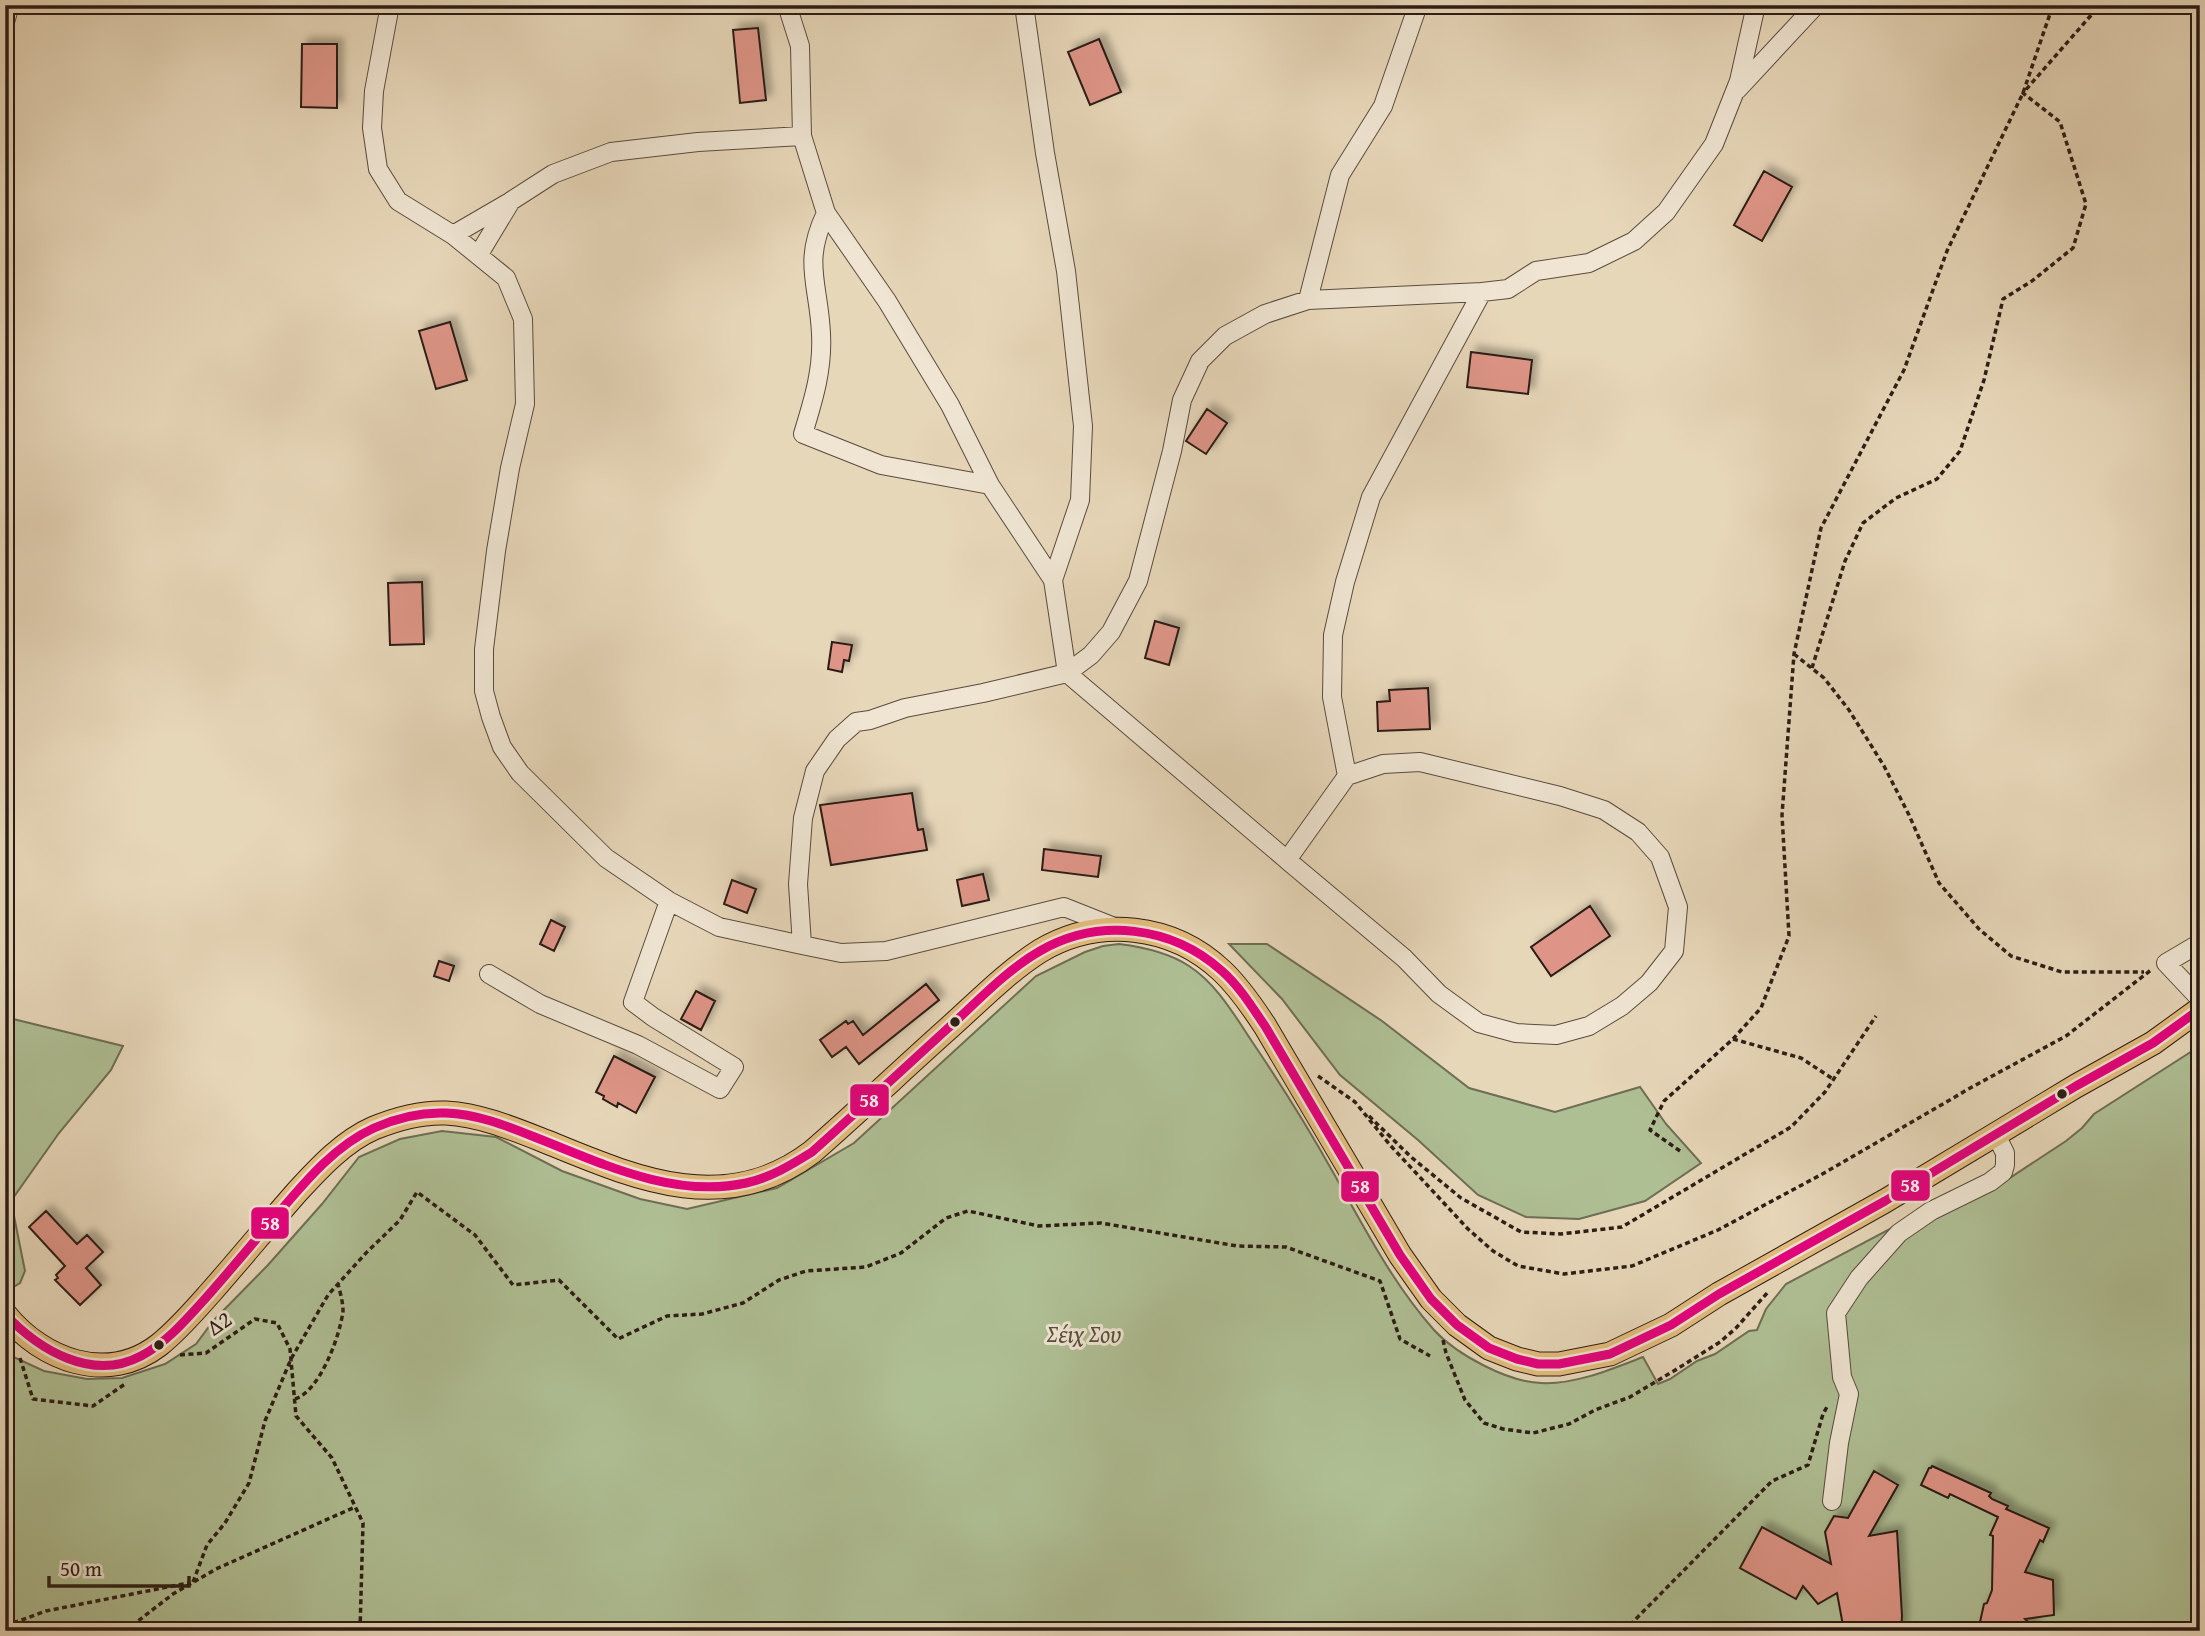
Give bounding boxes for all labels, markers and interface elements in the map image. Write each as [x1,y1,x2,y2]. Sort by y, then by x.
unlabelled marker [948,1015,962,1029]
line badge: 58 [849,1083,890,1117]
text: 58 [859,1086,879,1114]
unlabelled marker [2055,1087,2069,1101]
line badge: 58 [1890,1169,1931,1202]
line badge: 58 [1340,1170,1380,1203]
text: 58 [1900,1171,1920,1199]
text: 58 [1350,1172,1370,1200]
line badge: 58 [250,1206,290,1240]
text: 58 [260,1209,280,1237]
street label: Δ2 [199,1302,238,1343]
park label: Σέιχ Σου [1046,1317,1122,1350]
unlabelled marker [152,1338,166,1352]
scale bar [49,1545,189,1589]
text: 50 m [60,1553,102,1584]

